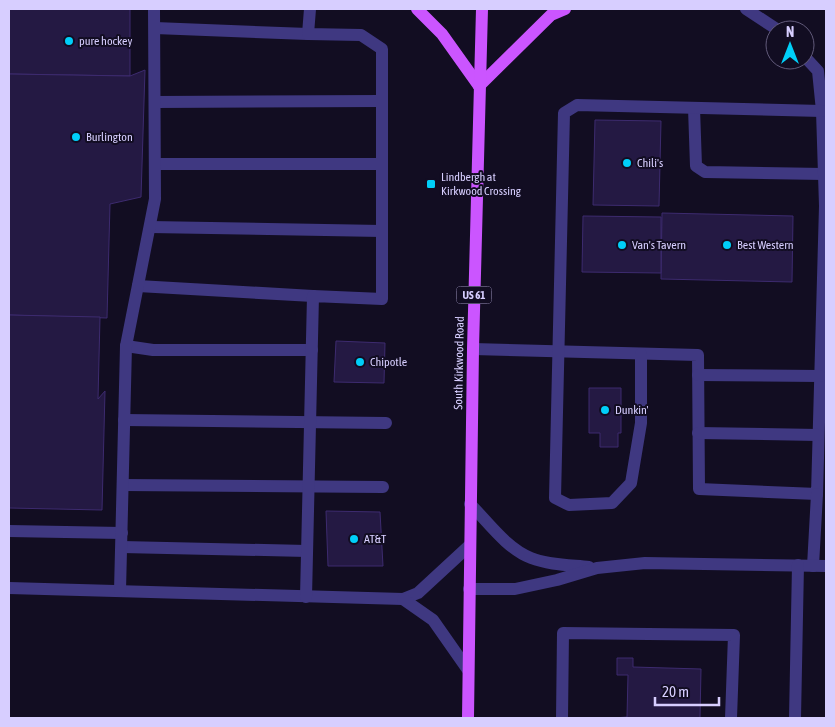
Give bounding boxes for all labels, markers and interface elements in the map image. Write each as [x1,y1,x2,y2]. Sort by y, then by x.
north arrow [765,20,815,70]
text: N [786,24,794,40]
place label: pure hockey [79,34,132,48]
marker: pure hockey [63,35,75,47]
place label: Burlington [86,130,133,144]
marker: Burlington [70,131,82,143]
place label: Chili's [637,156,663,170]
marker: Chili's [621,157,633,169]
place label: Lindbergh at Kirkwood Crossing [441,170,522,198]
marker: Lindbergh at Kirkwood Crossing [425,178,437,190]
place label: Van's Tavern [632,238,686,252]
place label: Best Western [737,238,794,252]
marker: Van's Tavern [616,239,628,251]
marker: Best Western [721,239,733,251]
road number: US 61 [456,286,492,304]
street label: South Kirkwood Road [451,316,467,410]
place label: Chipotle [370,355,407,369]
marker: Chipotle [354,356,366,368]
place label: Dunkin' [615,403,649,417]
marker: Dunkin' [599,404,611,416]
place label: AT&T [364,532,387,546]
marker: AT&T [348,533,360,545]
scale bar [655,674,719,706]
text: 20 m [662,683,689,700]

